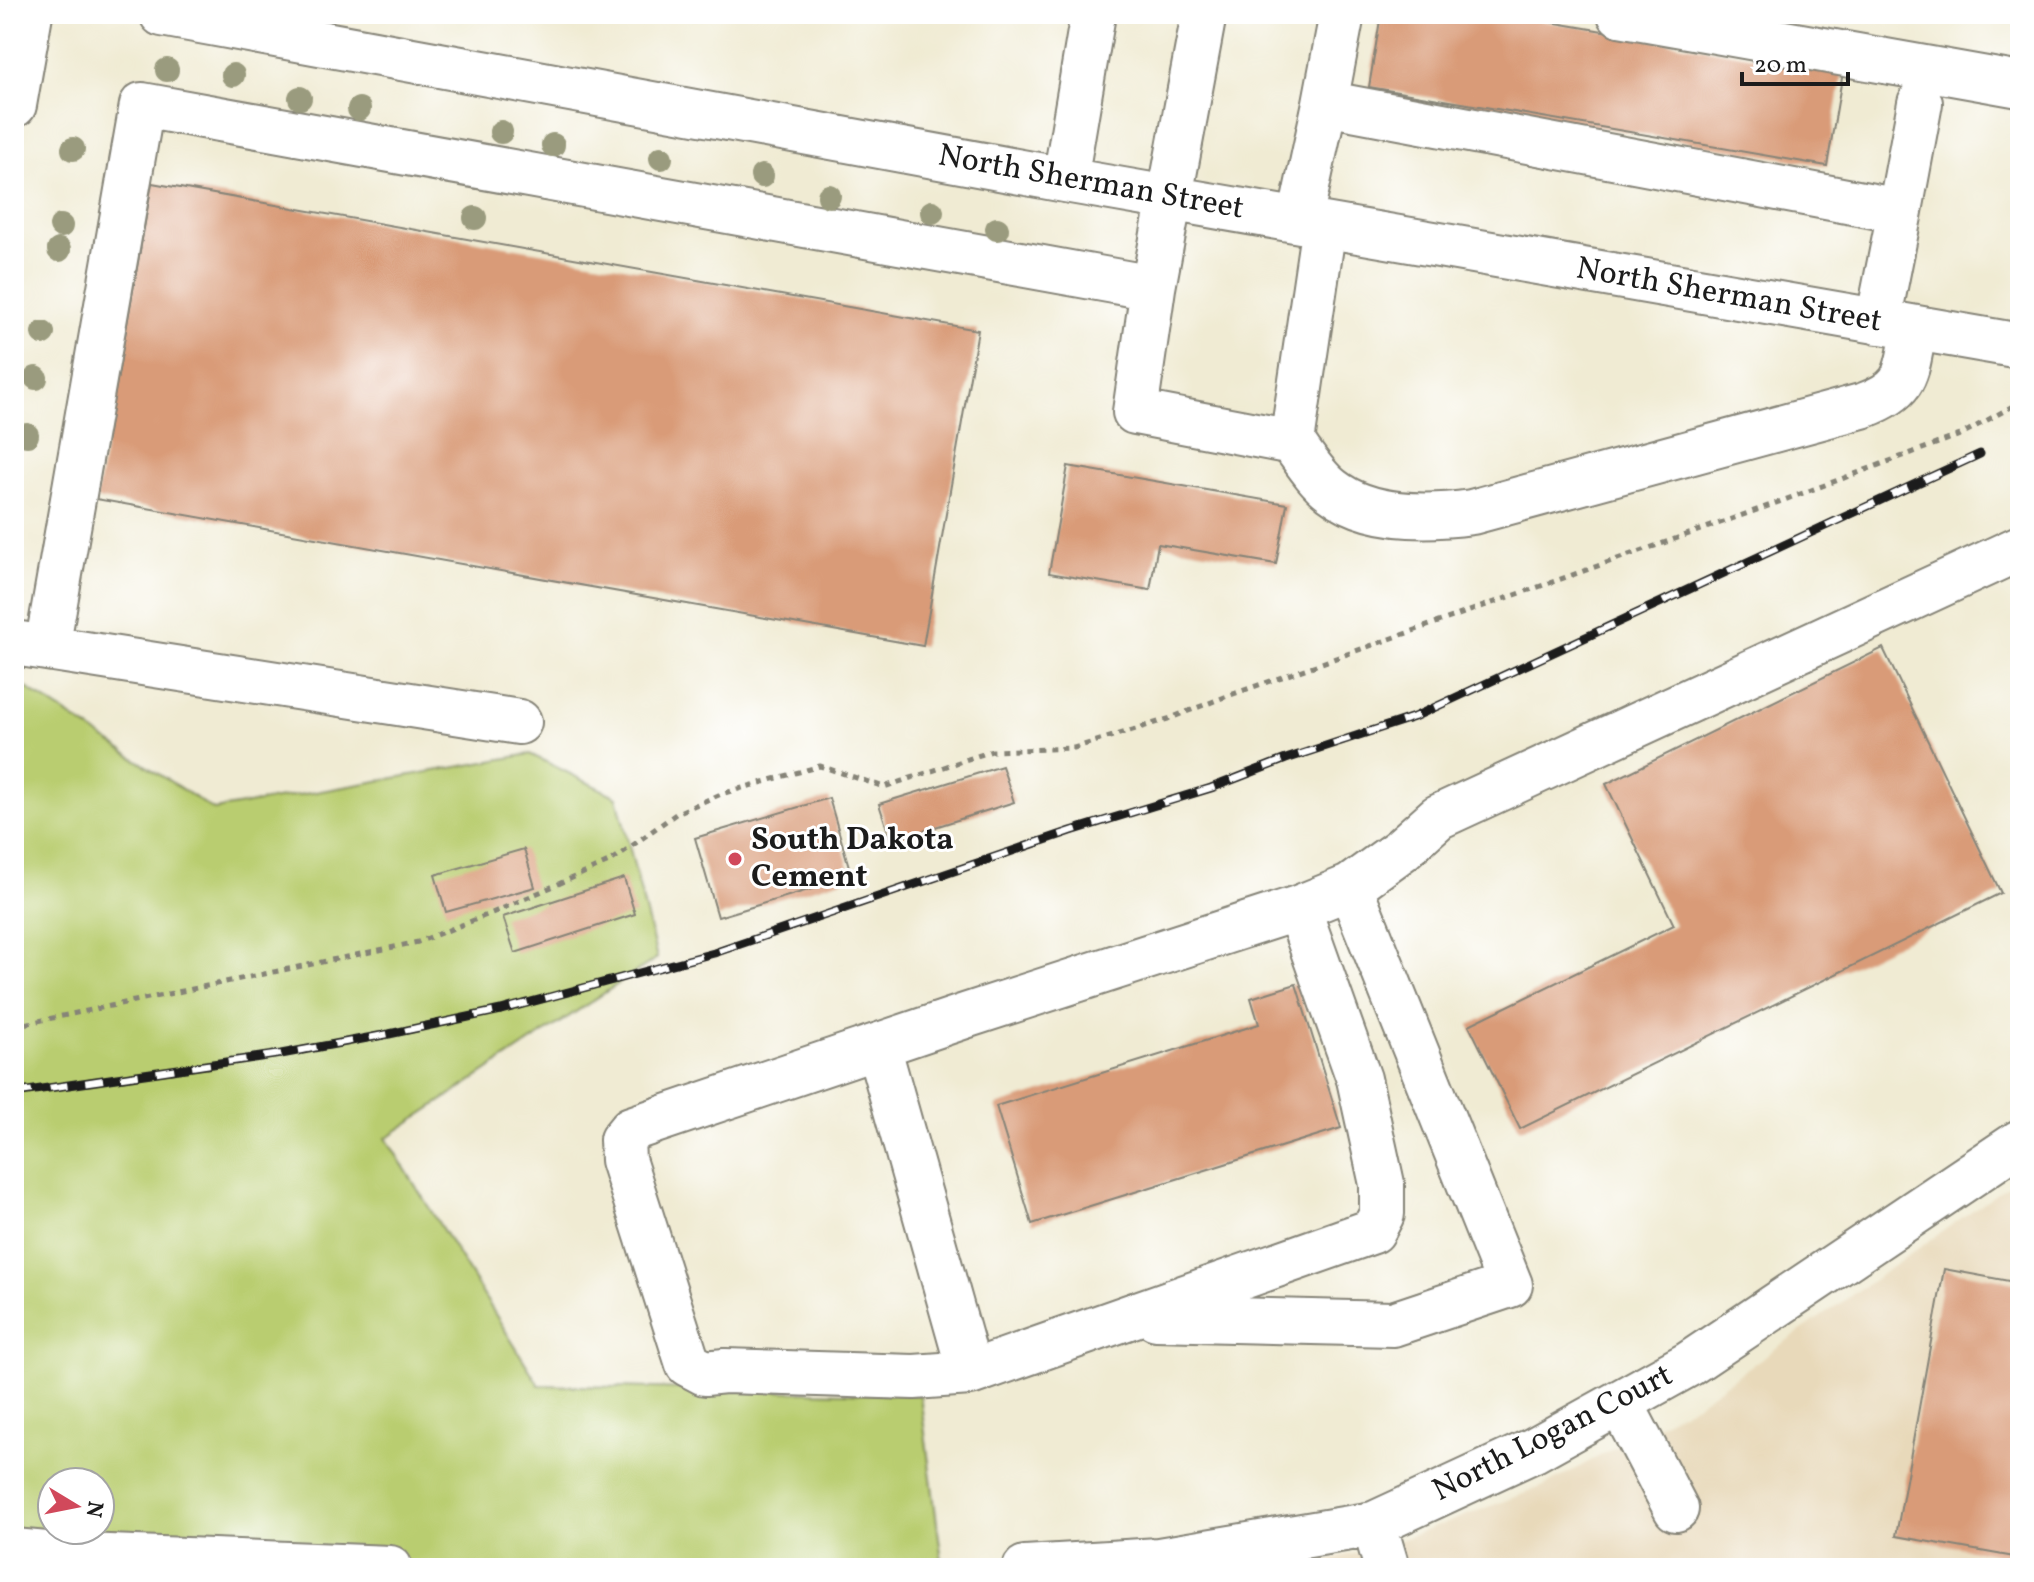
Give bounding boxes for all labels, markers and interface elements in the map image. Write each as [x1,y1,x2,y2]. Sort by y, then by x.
scale bar [1742,36,1848,86]
text: 20 m [1754,49,1807,83]
street label: North Sherman Street [935,134,1247,232]
street label: North Sherman Street [1573,247,1885,345]
place label: South Dakota Cement [751,819,954,900]
marker: South Dakota Cement [726,850,744,868]
street label: North Logan Court [1425,1354,1681,1514]
north arrow [36,1466,116,1546]
text: N [77,1498,110,1520]

